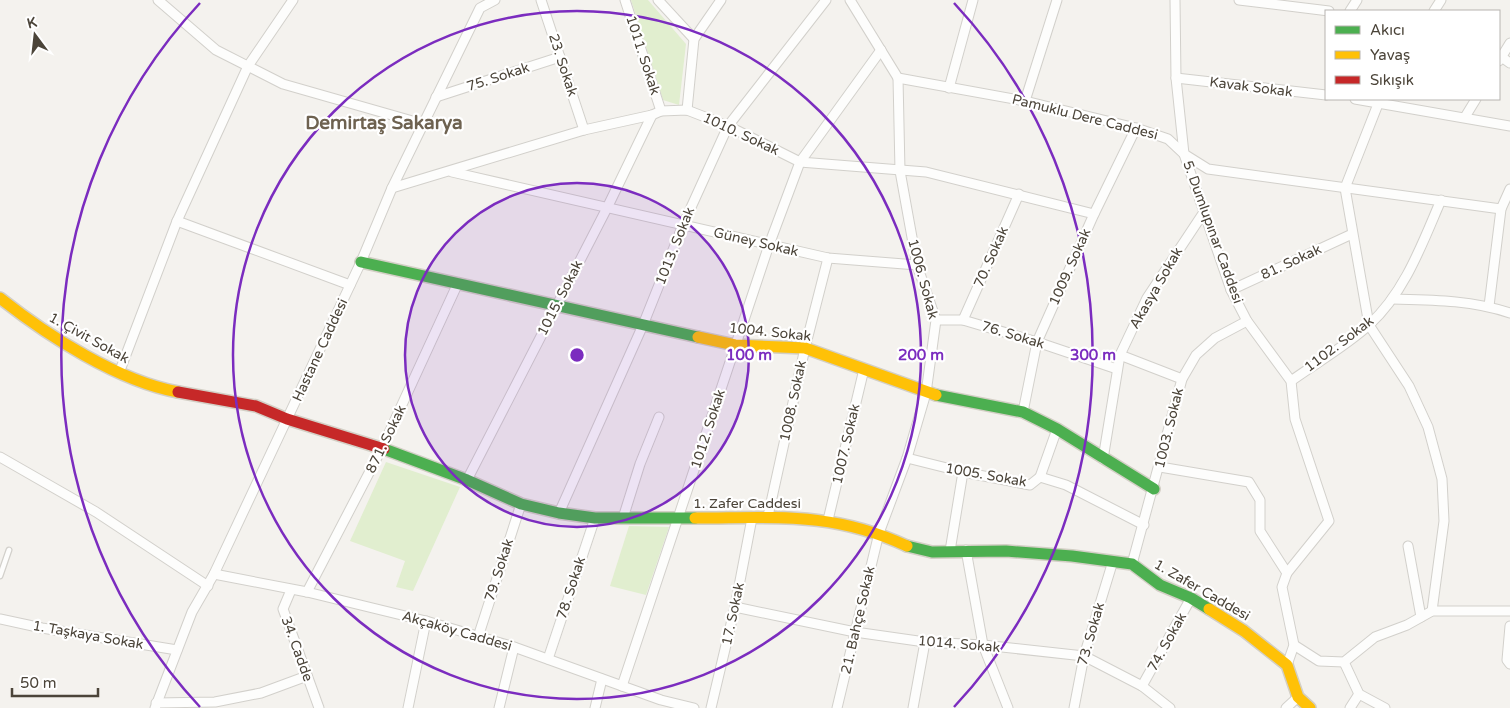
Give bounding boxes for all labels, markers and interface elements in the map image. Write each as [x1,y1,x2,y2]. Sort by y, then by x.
north arrow [10,10,60,60]
legend [1325,10,1500,100]
text: K [25,13,39,32]
street label: 1011. Sokak [622,13,664,97]
text: Akıcı [1370,21,1405,39]
street label: 23. Sokak [545,31,581,99]
text: Yavaş [1370,46,1410,64]
street label: 75. Sokak [465,59,532,95]
text: Sıkışık [1370,71,1414,89]
street label: Kavak Sokak [1208,73,1294,101]
street label: Pamuklu Dere Caddesi [1010,91,1160,143]
street label: 1010. Sokak [700,109,782,159]
district label: Demirtaş Sakarya [305,112,463,135]
street label: 5. Dumlupınar Caddesi [1179,158,1247,306]
street label: 1013. Sokak [652,204,698,287]
street label: Güney Sokak [712,224,801,260]
street label: 70. Sokak [970,224,1012,290]
street label: 1009. Sokak [1045,225,1095,308]
street label: 1006. Sokak [904,237,942,321]
street label: 81. Sokak [1258,240,1324,283]
street label: Akasya Sokak [1126,244,1186,332]
street label: 1015. Sokak [534,257,586,339]
street label: Hastane Caddesi [289,296,351,404]
street label: 1. Çivit Sokak [46,309,132,367]
street label: 1102. Sokak [1301,312,1377,376]
street label: 76. Sokak [979,317,1047,353]
street label: 1004. Sokak [728,319,812,345]
centre of rings [568,346,586,364]
text: 100 m [726,346,772,364]
text: 200 m [898,346,944,364]
text: 300 m [1070,346,1116,364]
street label: 1008. Sokak [776,358,810,443]
street label: 1003. Sokak [1151,386,1187,470]
street label: 1012. Sokak [687,387,729,471]
street label: 871. Sokak [362,402,410,476]
street label: 1007. Sokak [829,402,864,486]
street label: 1005. Sokak [944,459,1028,491]
street label: 1. Zafer Caddesi [693,495,801,512]
street label: 79. Sokak [481,536,517,604]
street label: 78. Sokak [553,554,589,622]
street label: 1. Zafer Caddesi [1151,556,1253,624]
street label: 21. Bahçe Sokak [837,564,879,676]
street label: 17. Sokak [718,580,748,647]
street label: 73. Sokak [1074,600,1108,668]
street label: Akçaköy Caddesi [400,607,514,655]
street label: 74. Sokak [1144,609,1190,675]
street label: 34. Cadde [277,614,317,684]
street label: 1. Taşkaya Sokak [31,617,145,653]
street label: 1014. Sokak [917,632,1001,656]
scale bar [12,666,99,698]
text: 50 m [20,674,57,692]

